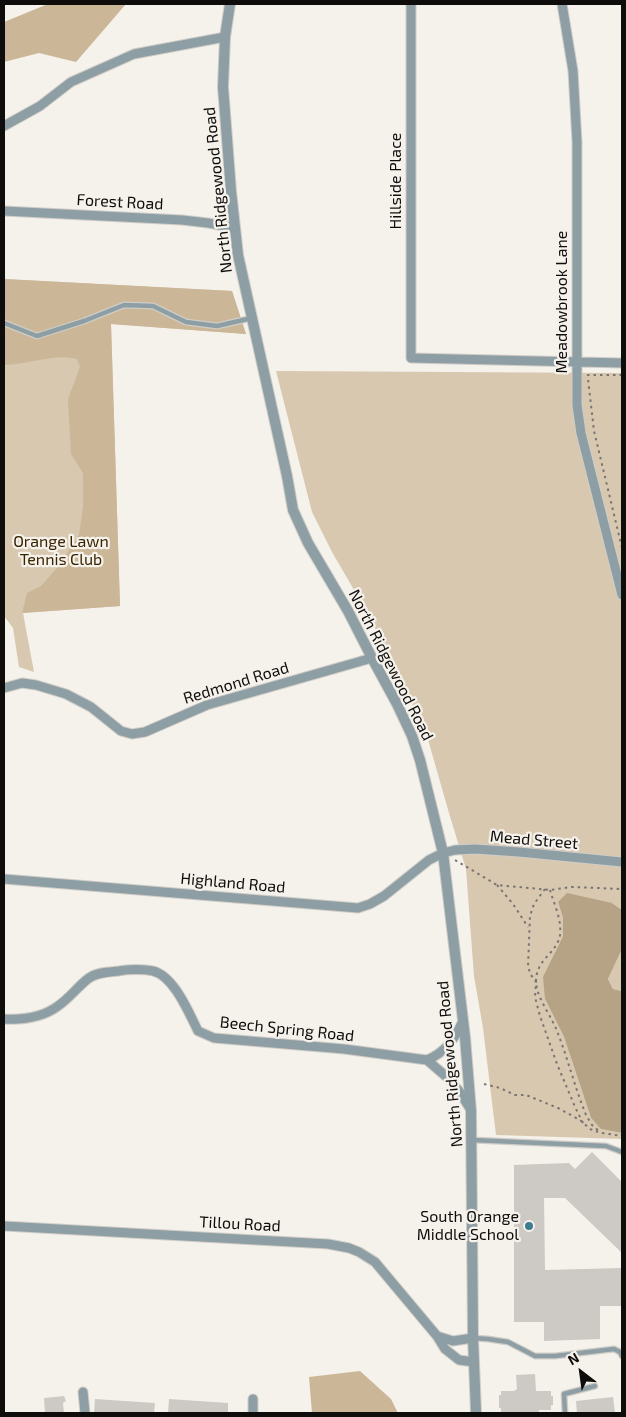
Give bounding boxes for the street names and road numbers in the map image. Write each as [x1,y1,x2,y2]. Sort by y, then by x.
street label: North Ridgewood Road [200,106,236,274]
street label: Hillside Place [386,133,406,229]
street label: Forest Road [76,190,164,214]
street label: Meadowbrook Lane [552,231,572,373]
street label: North Ridgewood Road [345,586,437,744]
street label: Redmond Road [181,658,291,708]
street label: Mead Street [489,827,579,853]
street label: Highland Road [180,869,286,897]
street label: North Ridgewood Road [433,980,467,1148]
street label: Beech Spring Road [219,1012,355,1046]
street label: Tillou Road [199,1212,281,1236]

